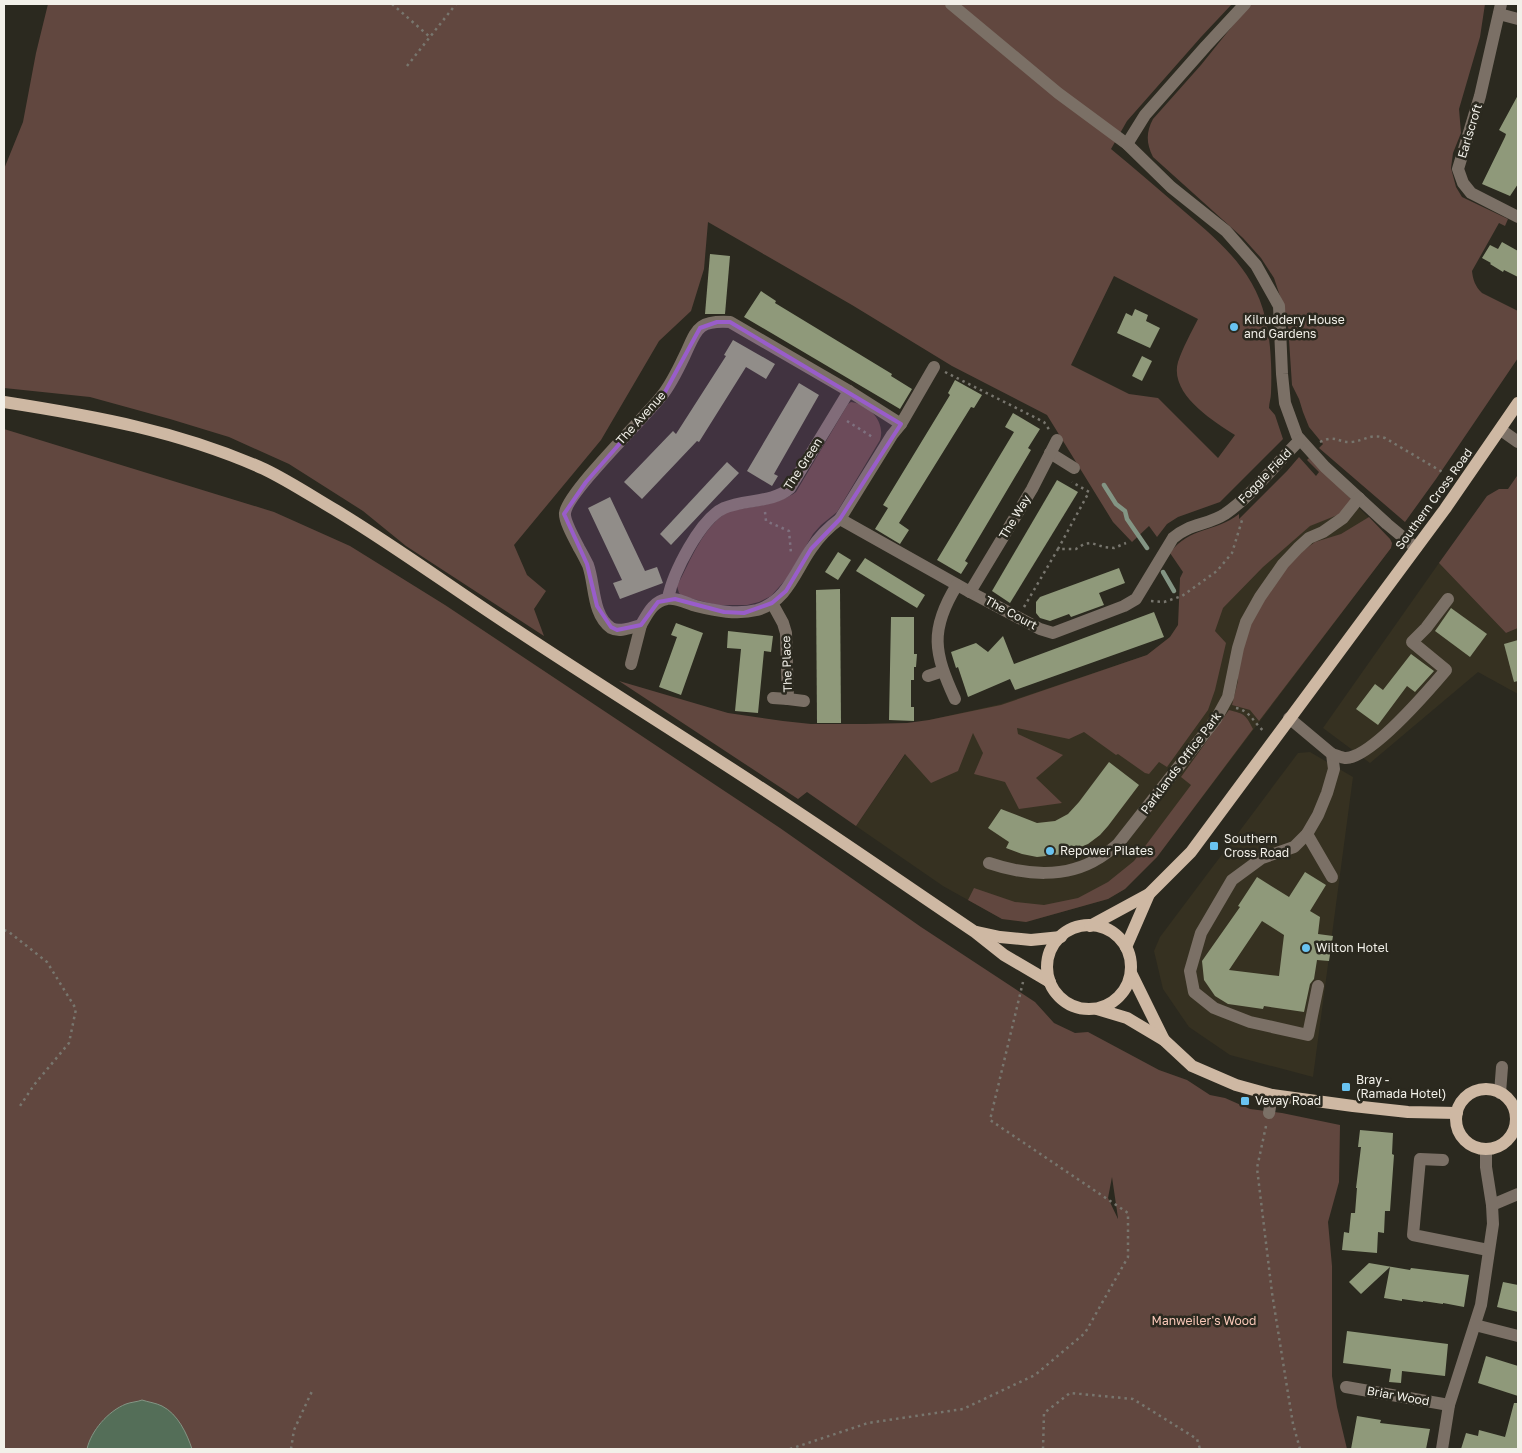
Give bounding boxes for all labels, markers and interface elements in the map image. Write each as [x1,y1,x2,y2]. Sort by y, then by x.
street label: Earlscroft [1454,102,1485,160]
place label: Kilruddery House and Gardens [1244,312,1345,341]
marker: Kilruddery House and Gardens [1228,321,1240,333]
street label: The Avenue [613,388,669,448]
street label: The Green [780,435,825,493]
street label: Foggie Field [1235,445,1295,506]
street label: Southern Cross Road [1392,445,1475,552]
street label: The Way [996,492,1034,542]
street label: The Court [982,593,1040,633]
street label: The Place [778,635,795,693]
street label: Parklands Office Park [1137,708,1224,817]
place label: Southern Cross Road [1224,831,1289,860]
marker: Southern Cross Road [1208,840,1220,852]
place label: Repower Pilates [1060,843,1153,858]
marker: Repower Pilates [1044,845,1056,857]
place label: Wilton Hotel [1316,940,1389,955]
marker: Wilton Hotel [1300,942,1312,954]
place label: Bray - (Ramada Hotel) [1356,1072,1446,1101]
marker: Bray - (Ramada Hotel) [1340,1081,1352,1093]
place label: Vevay Road [1255,1093,1321,1108]
marker: Vevay Road [1239,1095,1251,1107]
park label: Manweiler's Wood [1152,1313,1256,1328]
street label: Briar Wood [1366,1383,1431,1408]

